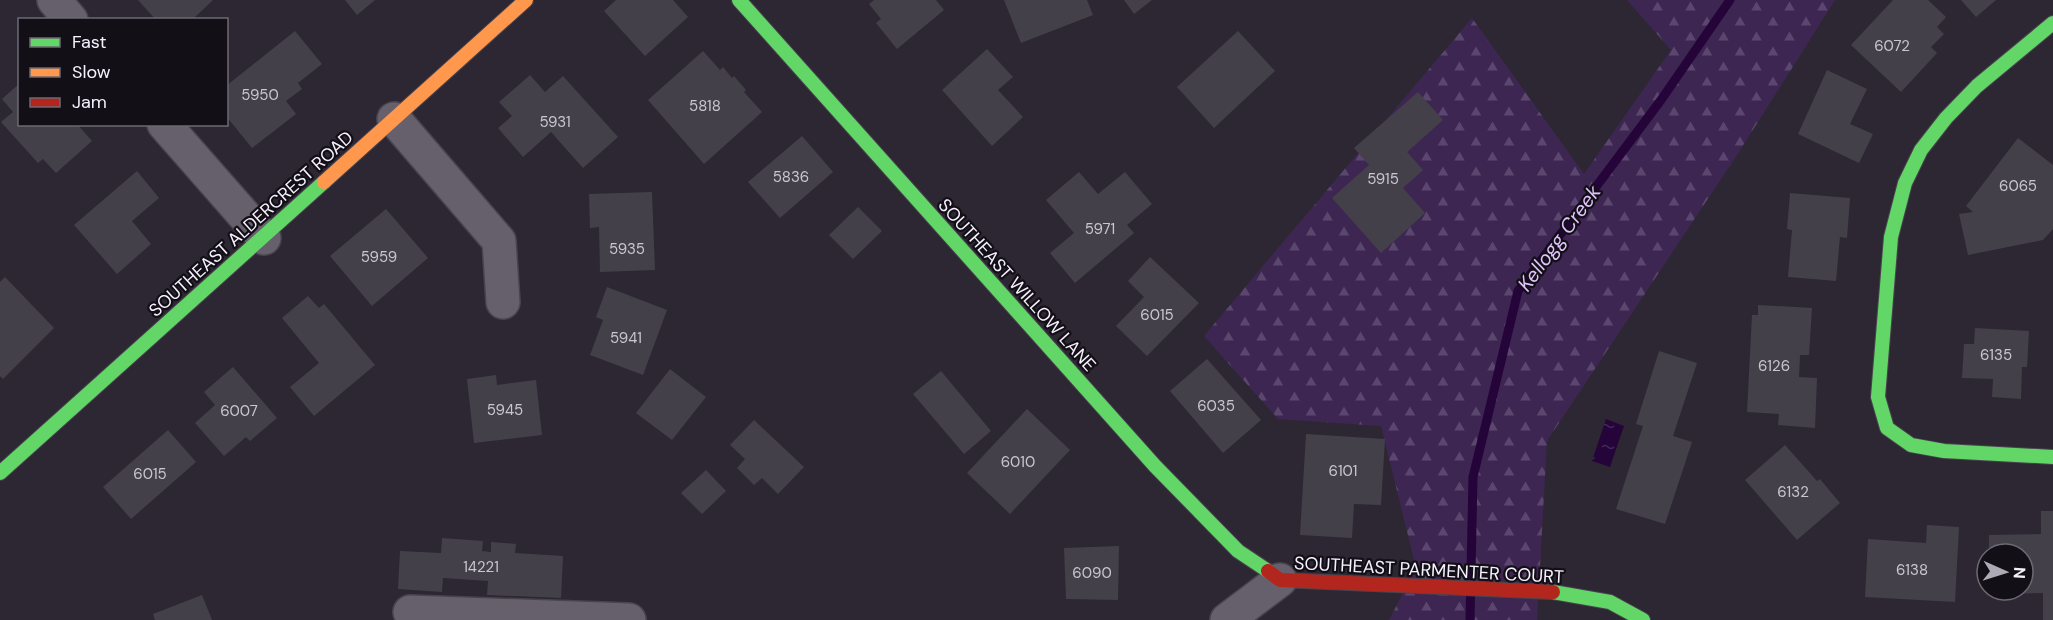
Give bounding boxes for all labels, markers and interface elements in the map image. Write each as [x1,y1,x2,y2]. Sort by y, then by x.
legend [18,18,228,126]
text: Fast [72,30,107,54]
house number: 6072 [1874,36,1910,56]
text: Slow [72,60,111,84]
house number: 5950 [241,85,279,105]
text: Jam [72,90,107,114]
house number: 5818 [689,96,721,116]
house number: 5931 [539,112,571,132]
street label: SOUTHEAST ALDERCREST ROAD [144,126,358,322]
house number: 5836 [773,167,809,187]
house number: 5915 [1367,169,1399,189]
house number: 6065 [1999,176,2037,196]
water label: Kellogg Creek [1512,179,1607,296]
street label: SOUTHEAST WILLOW LANE [933,193,1101,377]
house number: 5971 [1085,219,1115,239]
house number: 5935 [609,239,645,259]
house number: 5959 [361,247,397,267]
house number: 6015 [1140,305,1174,325]
house number: 5941 [610,328,642,348]
house number: 6135 [1980,345,2012,365]
house number: 6126 [1758,356,1790,376]
house number: 6035 [1197,396,1235,416]
house number: 5945 [487,400,523,420]
house number: 6007 [220,401,258,421]
house number: 6010 [1001,452,1035,472]
house number: 6101 [1328,461,1358,481]
house number: 6015 [133,464,167,484]
house number: 6132 [1777,482,1809,502]
north arrow [1975,542,2035,602]
street label: SOUTHEAST PARMENTER COURT [1294,551,1564,589]
house number: 14221 [463,557,499,577]
house number: 6138 [1896,560,1928,580]
house number: 6090 [1072,563,1112,583]
text: N [2009,566,2030,579]

